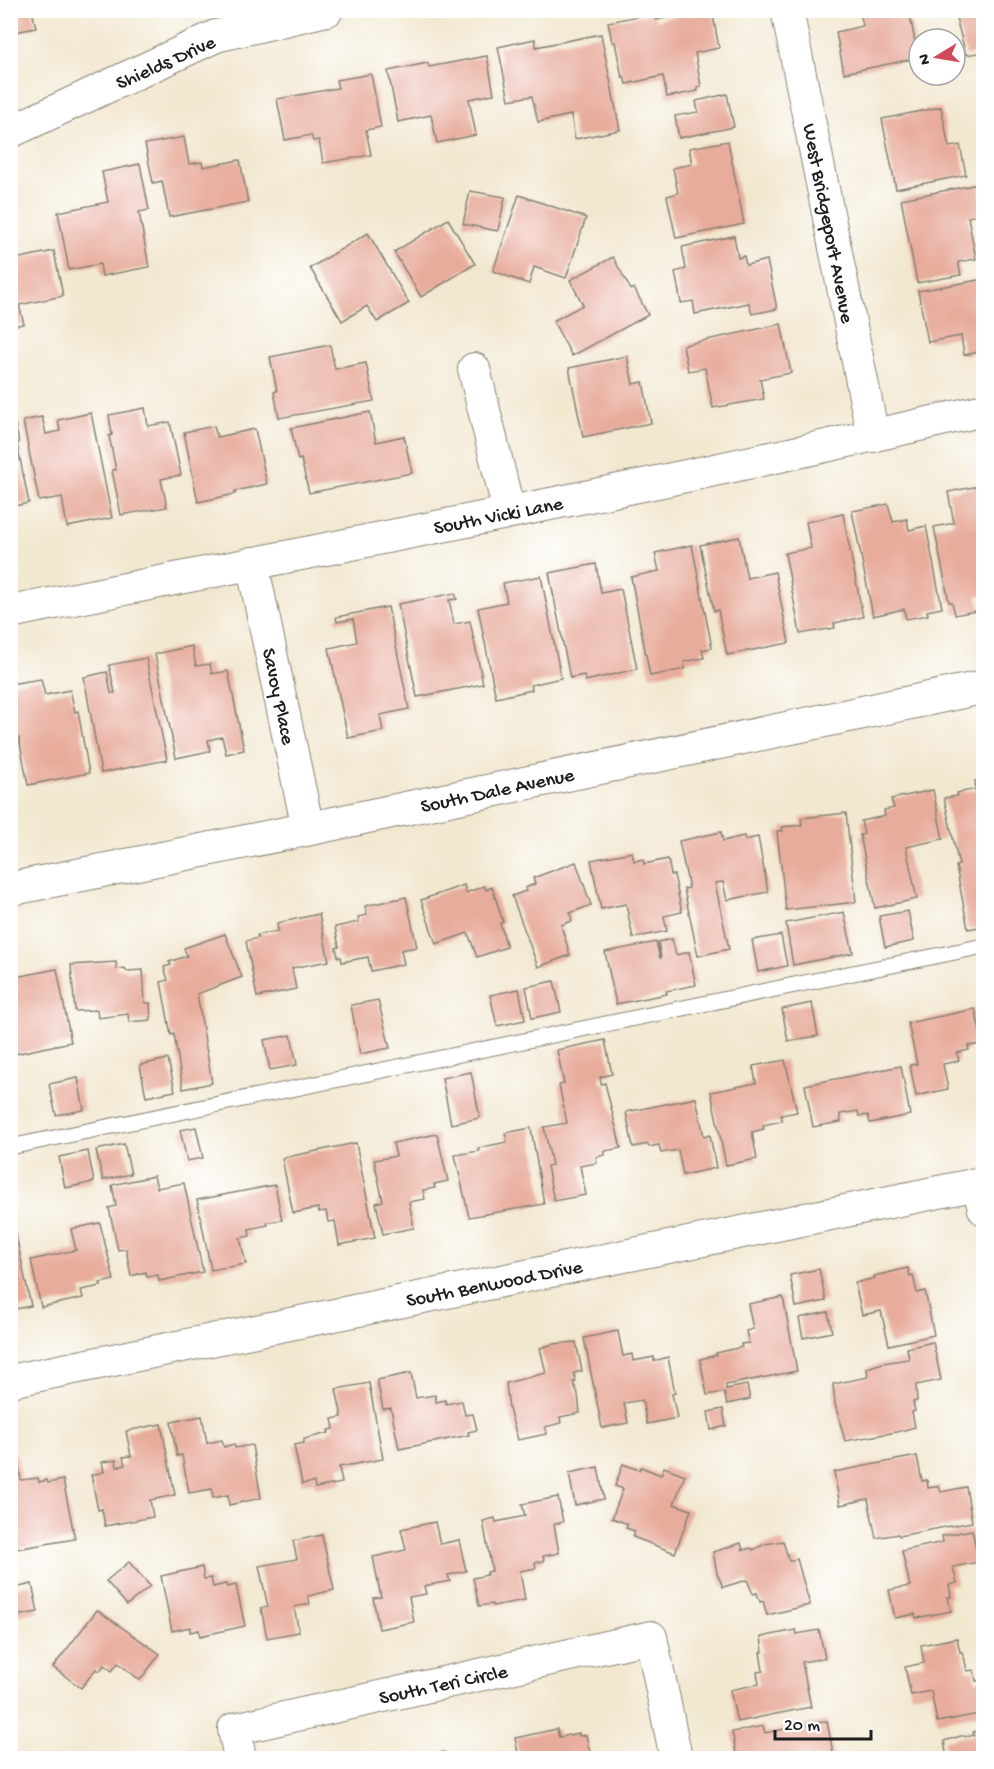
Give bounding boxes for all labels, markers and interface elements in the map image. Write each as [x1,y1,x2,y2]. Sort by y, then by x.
north arrow [907,27,967,87]
street label: Shields Drive [113,32,220,96]
text: N [915,52,936,66]
street label: West Bridgeport Avenue [796,122,857,326]
street label: South Vicki Lane [432,494,566,541]
street label: Savoy Place [255,646,298,748]
street label: South Dale Avenue [419,765,577,820]
street label: South Benwood Drive [405,1257,585,1314]
street label: South Teri Circle [377,1661,511,1711]
scale bar [775,1703,871,1741]
text: 20 m [784,1716,820,1737]

